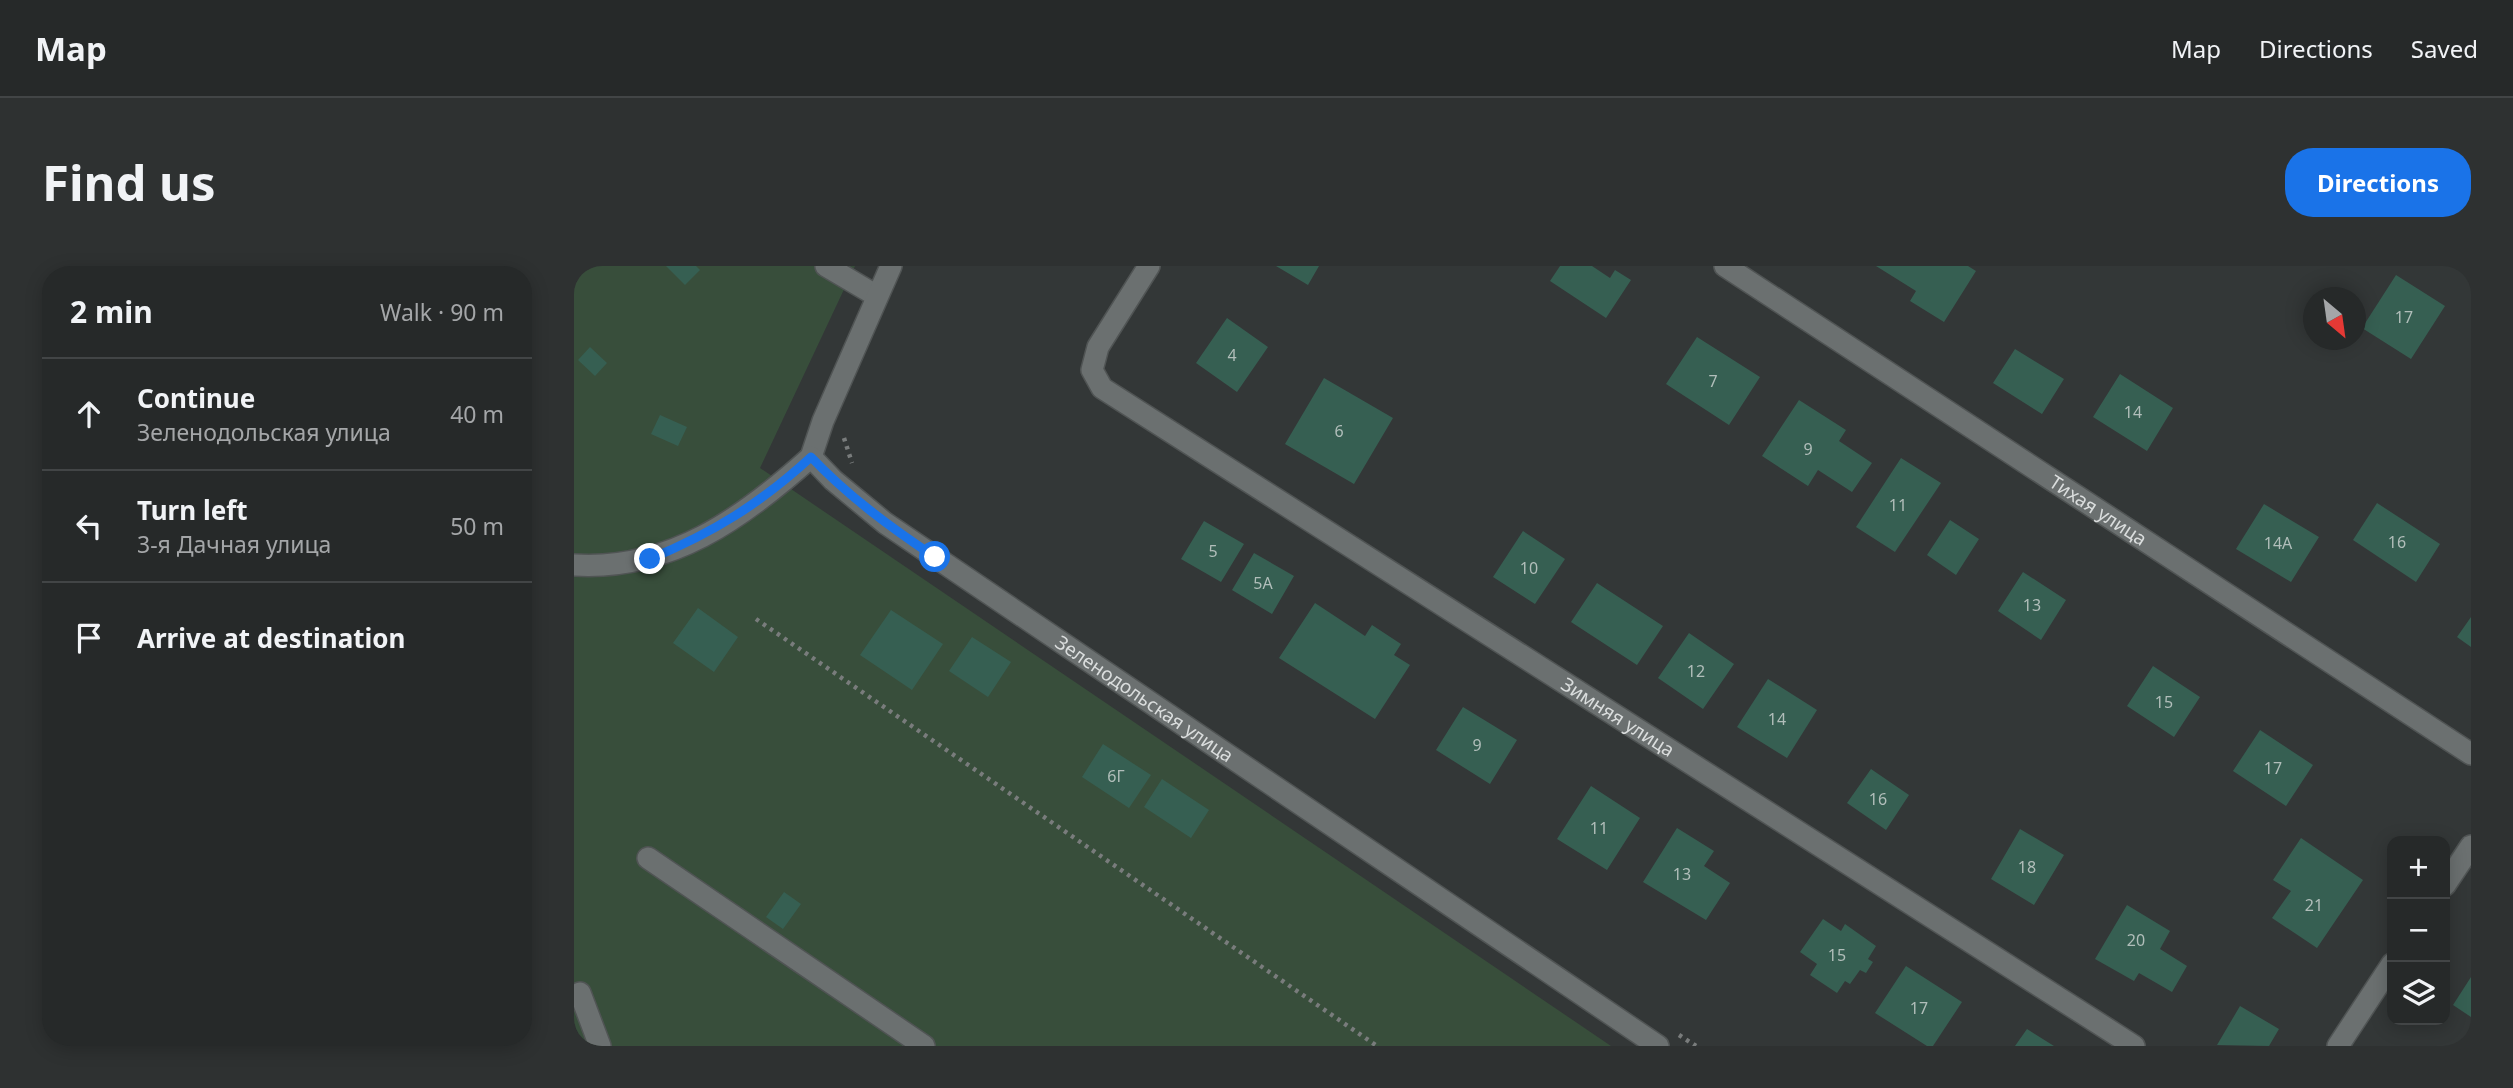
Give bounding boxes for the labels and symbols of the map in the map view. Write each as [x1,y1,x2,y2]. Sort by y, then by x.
north arrow [2303,287,2366,350]
house number: 17 [2395,306,2413,328]
house number: 4 [1227,344,1237,366]
house number: 7 [1708,370,1718,392]
house number: 14 [2124,401,2142,423]
house number: 6 [1334,420,1344,442]
house number: 9 [1803,438,1813,460]
street label: Тихая улица [2044,469,2152,552]
house number: 11 [1889,494,1907,516]
house number: 16 [2388,531,2406,553]
house number: 14А [2264,532,2293,554]
house number: 5 [1208,540,1218,562]
route start [919,541,950,572]
route end [634,543,665,574]
house number: 10 [1520,557,1538,579]
house number: 5А [1253,572,1273,594]
house number: 13 [2023,594,2041,616]
street label: Зеленодольская улица [1050,629,1239,768]
house number: 12 [1687,660,1705,682]
street label: Зимняя улица [1556,671,1680,763]
house number: 15 [2155,691,2173,713]
house number: 14 [1768,708,1786,730]
house number: 9 [1472,734,1482,756]
house number: 17 [2264,757,2282,779]
house number: 6Г [1107,765,1125,787]
house number: 16 [1869,788,1887,810]
house number: 11 [1590,817,1608,839]
house number: 18 [2018,856,2036,878]
house number: 13 [1673,863,1691,885]
house number: 21 [2305,894,2323,916]
house number: 20 [2127,929,2145,951]
house number: 15 [1828,944,1846,966]
house number: 17 [1910,997,1928,1019]

